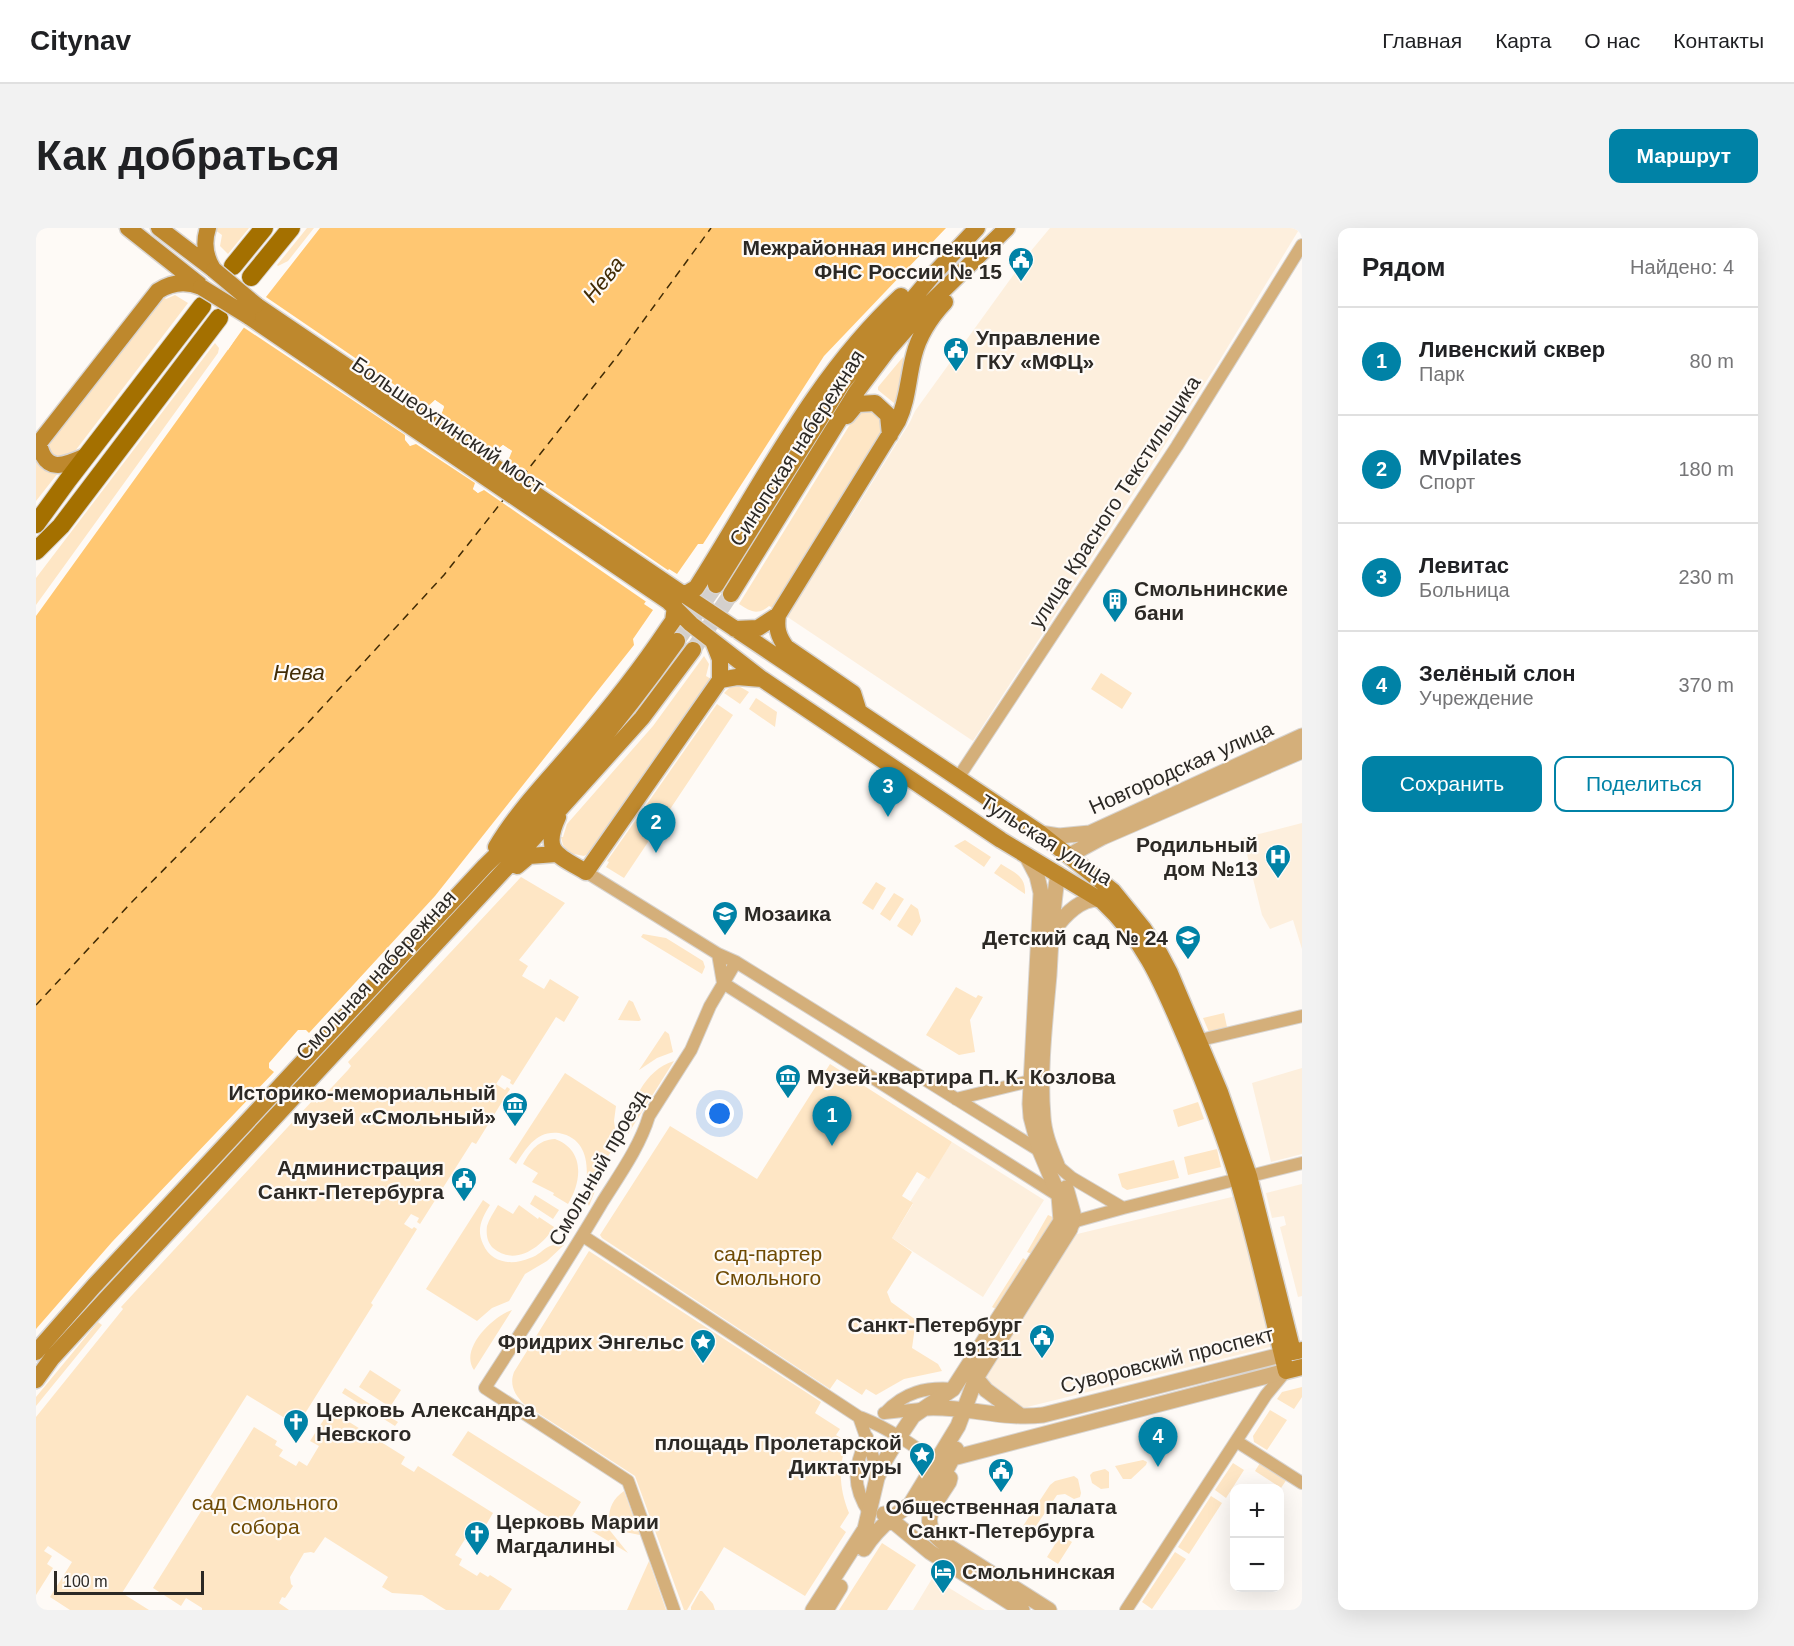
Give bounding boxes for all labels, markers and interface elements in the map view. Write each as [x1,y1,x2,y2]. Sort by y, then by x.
text: Citynav [30,25,131,56]
text: Главная [1382,29,1462,52]
text: Карта [1495,29,1551,52]
text: О нас [1584,29,1640,52]
text: Контакты [1673,29,1764,52]
button: Маршрут [1609,129,1758,183]
text: Как добраться [36,132,340,179]
place label: Межрайонная инспекция ФНС России № 15 [743,236,1002,283]
public building icon: Межрайонная инспекция ФНС России № 15 [1006,245,1036,283]
water label: Нева [578,251,629,307]
text: Рядом [1362,252,1445,282]
text: Найдено: 4 [1630,256,1734,278]
place label: Управление ГКУ «МФЦ» [976,326,1100,373]
public building icon: Управление ГКУ «МФЦ» [941,335,971,373]
text: Ливенский сквер [1419,337,1605,362]
street label: Синопская набережная [725,345,869,550]
text: 1 [1376,350,1387,372]
text: 80 m [1690,350,1734,372]
street label: Большеохтинский мост [348,352,549,498]
text: Парк [1419,363,1464,385]
street label: улица Красного Текстильщика [1024,371,1205,632]
text: MVpilates [1419,445,1522,470]
text: 2 [1376,458,1387,480]
text: 180 m [1678,458,1734,480]
text: Спорт [1419,471,1475,493]
text: Левитас [1419,553,1509,578]
text: 3 [1376,566,1387,588]
text: 230 m [1678,566,1734,588]
place label: Смольнинские бани [1134,577,1288,624]
text: Больница [1419,579,1510,601]
building icon: Смольнинские бани [1100,586,1130,624]
water label: Нева [273,660,325,685]
text: Зелёный слон [1419,661,1576,686]
text: 4 [1376,674,1387,696]
text: 370 m [1678,674,1734,696]
text: Учреждение [1419,687,1534,709]
street label: Новгородская улица [1085,716,1277,818]
button: Сохранить [1362,756,1542,812]
button: Поделиться [1554,756,1734,812]
pin: 3 [868,768,908,817]
street label: Тульская улица [976,790,1117,890]
pin: 2 [636,804,676,853]
place label: Родильный дом №13 [1136,833,1258,880]
hospital icon: Родильный дом №13 [1263,842,1293,880]
street label: Смольная набережная [291,885,460,1064]
school or university icon: Мозаика [710,899,740,937]
place label: Мозаика [744,902,831,925]
school or university icon: Детский сад № 24 [1173,923,1203,961]
place label: Детский сад № 24 [982,926,1168,949]
museum icon: Музей-квартира П. К. Козлова [773,1062,803,1100]
place label: Музей-квартира П. К. Козлова [807,1065,1116,1088]
place label: Историко-мемориальный музей «Смольный» [228,1081,496,1128]
street label: Смольный проезд [544,1086,651,1250]
museum icon: Историко-мемориальный музей «Смольный» [500,1090,530,1128]
pin: 1 [812,1096,852,1146]
your location [705,1099,734,1128]
place label: Администрация Санкт-Петербурга [258,1156,444,1203]
public building icon: Администрация Санкт-Петербурга [449,1165,479,1203]
park label: сад-партер Смольного [714,1242,822,1289]
place label: Санкт-Петербург 191311 [847,1313,1022,1360]
public building icon: Санкт-Петербург 191311 [1027,1322,1057,1360]
street label: Суворовский проспект [1058,1322,1276,1397]
place icon: Фридрих Энгельс [688,1327,718,1365]
place label: Фридрих Энгельс [498,1330,684,1353]
place label: Церковь Александра Невского [316,1398,535,1445]
church icon: Церковь Александра Невского [281,1407,311,1445]
pin: 4 [1138,1418,1178,1467]
place label: площадь Пролетарской Диктатуры [655,1431,902,1478]
place icon: площадь Пролетарской Диктатуры [907,1440,937,1478]
public building icon: Общественная палата Санкт-Петербурга [986,1456,1016,1494]
map controls [1230,1484,1284,1592]
button: + [1230,1484,1284,1538]
park label: сад Смольного собора [192,1491,338,1538]
place label: Общественная палата Санкт-Петербурга [885,1495,1117,1542]
place label: Церковь Марии Магдалины [496,1510,659,1557]
church icon: Церковь Марии Магдалины [462,1519,492,1557]
button: − [1230,1538,1284,1592]
hotel icon: Смольнинская [928,1557,958,1595]
place label: Смольнинская [962,1560,1115,1583]
scale bar [54,1568,204,1596]
text: 100 m [63,1573,107,1590]

